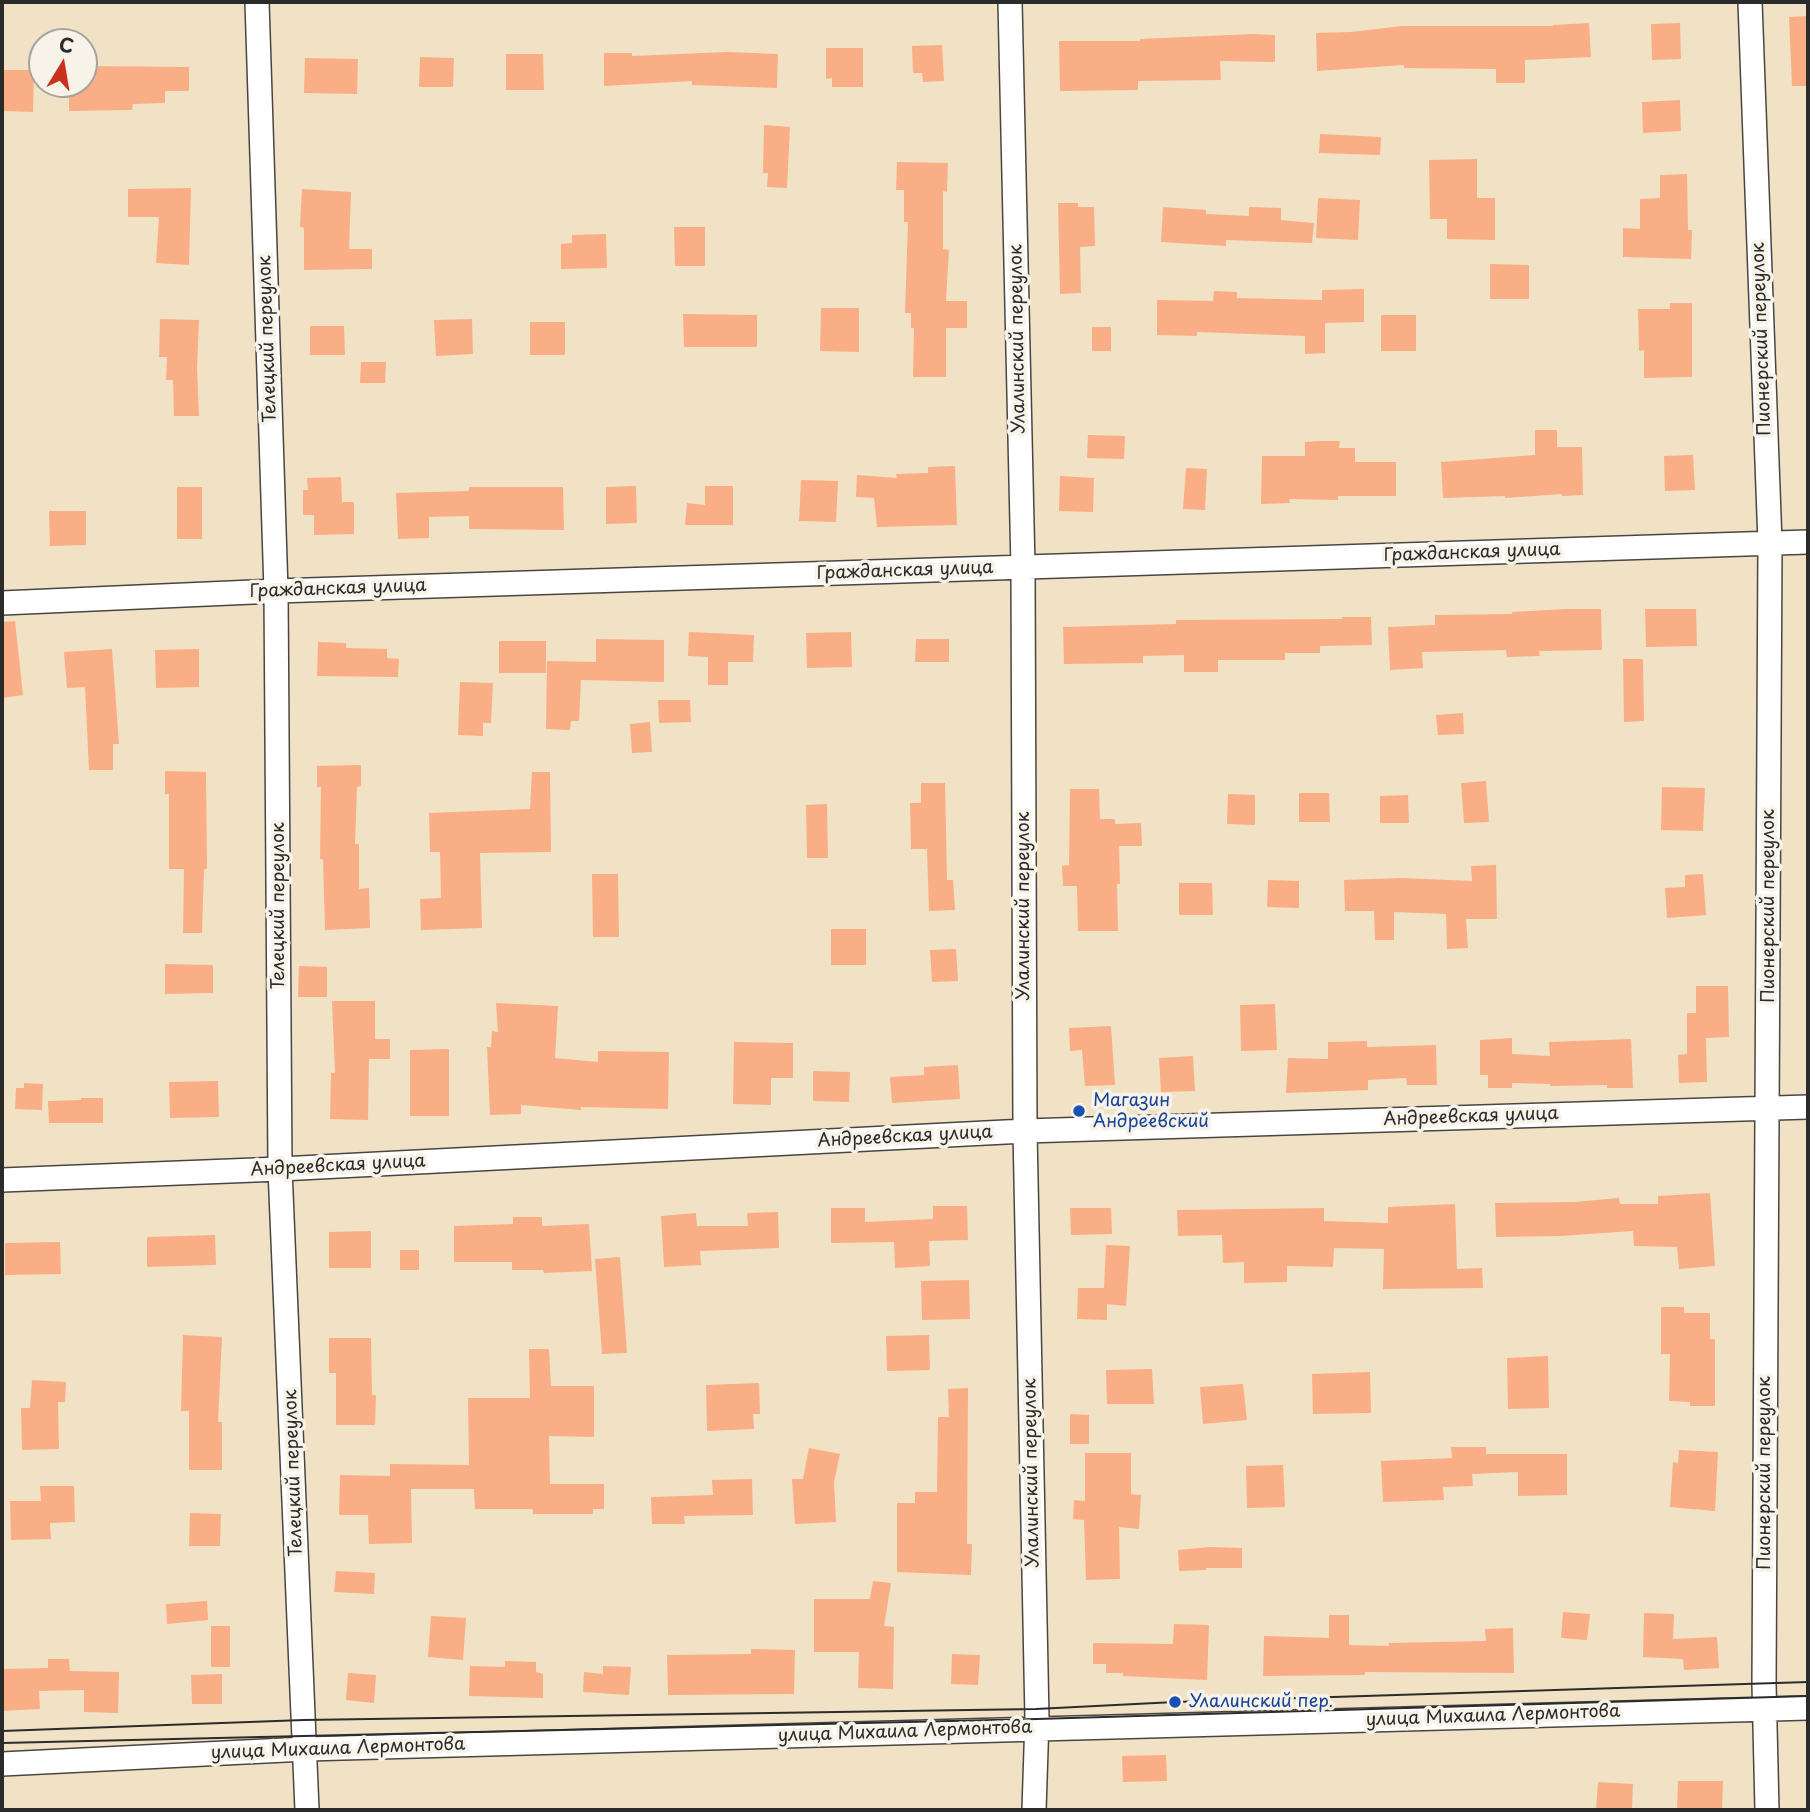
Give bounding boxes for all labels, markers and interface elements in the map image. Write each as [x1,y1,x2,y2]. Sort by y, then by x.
north arrow [28,28,98,98]
text: С [57,29,76,59]
street label: Пионерский переулок [1748,242,1776,436]
street label: Улалинский переулок [1006,244,1030,434]
street label: Телецкий переулок [254,255,282,423]
street label: Гражданская улица [1383,539,1561,567]
street label: Гражданская улица [816,557,994,585]
street label: Гражданская улица [249,575,427,603]
street label: Пионерский переулок [1758,809,1780,1003]
street label: Улалинский переулок [1013,812,1035,1000]
street label: Телецкий переулок [268,822,290,990]
place label: Магазин Андреевский [1093,1090,1209,1132]
marker: Магазин Андреевский [1071,1103,1087,1119]
street label: Андреевская улица [1383,1103,1559,1131]
street label: Андреевская улица [817,1122,993,1152]
street label: Андреевская улица [250,1151,426,1181]
street label: Пионерский переулок [1754,1376,1776,1570]
street label: Улалинский переулок [1020,1378,1044,1568]
street label: Телецкий переулок [280,1389,308,1557]
place label: Улалинский пер. [1189,1691,1333,1713]
marker: Улалинский пер. [1167,1694,1183,1710]
street label: улица Михаила Лермонтова [1365,1701,1621,1731]
street label: улица Михаила Лермонтова [777,1717,1033,1747]
street label: улица Михаила Лермонтова [210,1734,466,1764]

